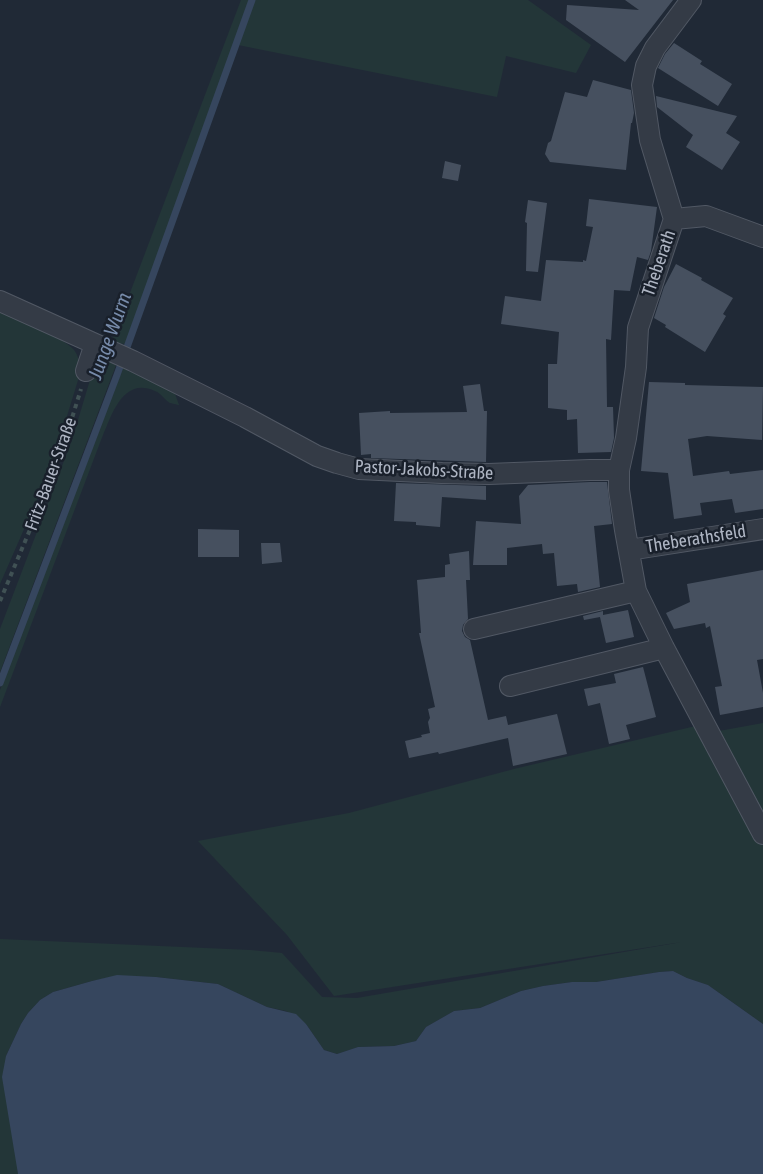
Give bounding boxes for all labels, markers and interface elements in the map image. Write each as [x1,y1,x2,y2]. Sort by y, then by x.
street label: Theberath [638,227,680,299]
water label: Junge Wurm [83,289,137,383]
street label: Fritz-Bauer-Straße [21,414,81,534]
street label: Pastor-Jakobs-Straße [354,456,494,484]
street label: Theberathsfeld [644,520,748,558]

